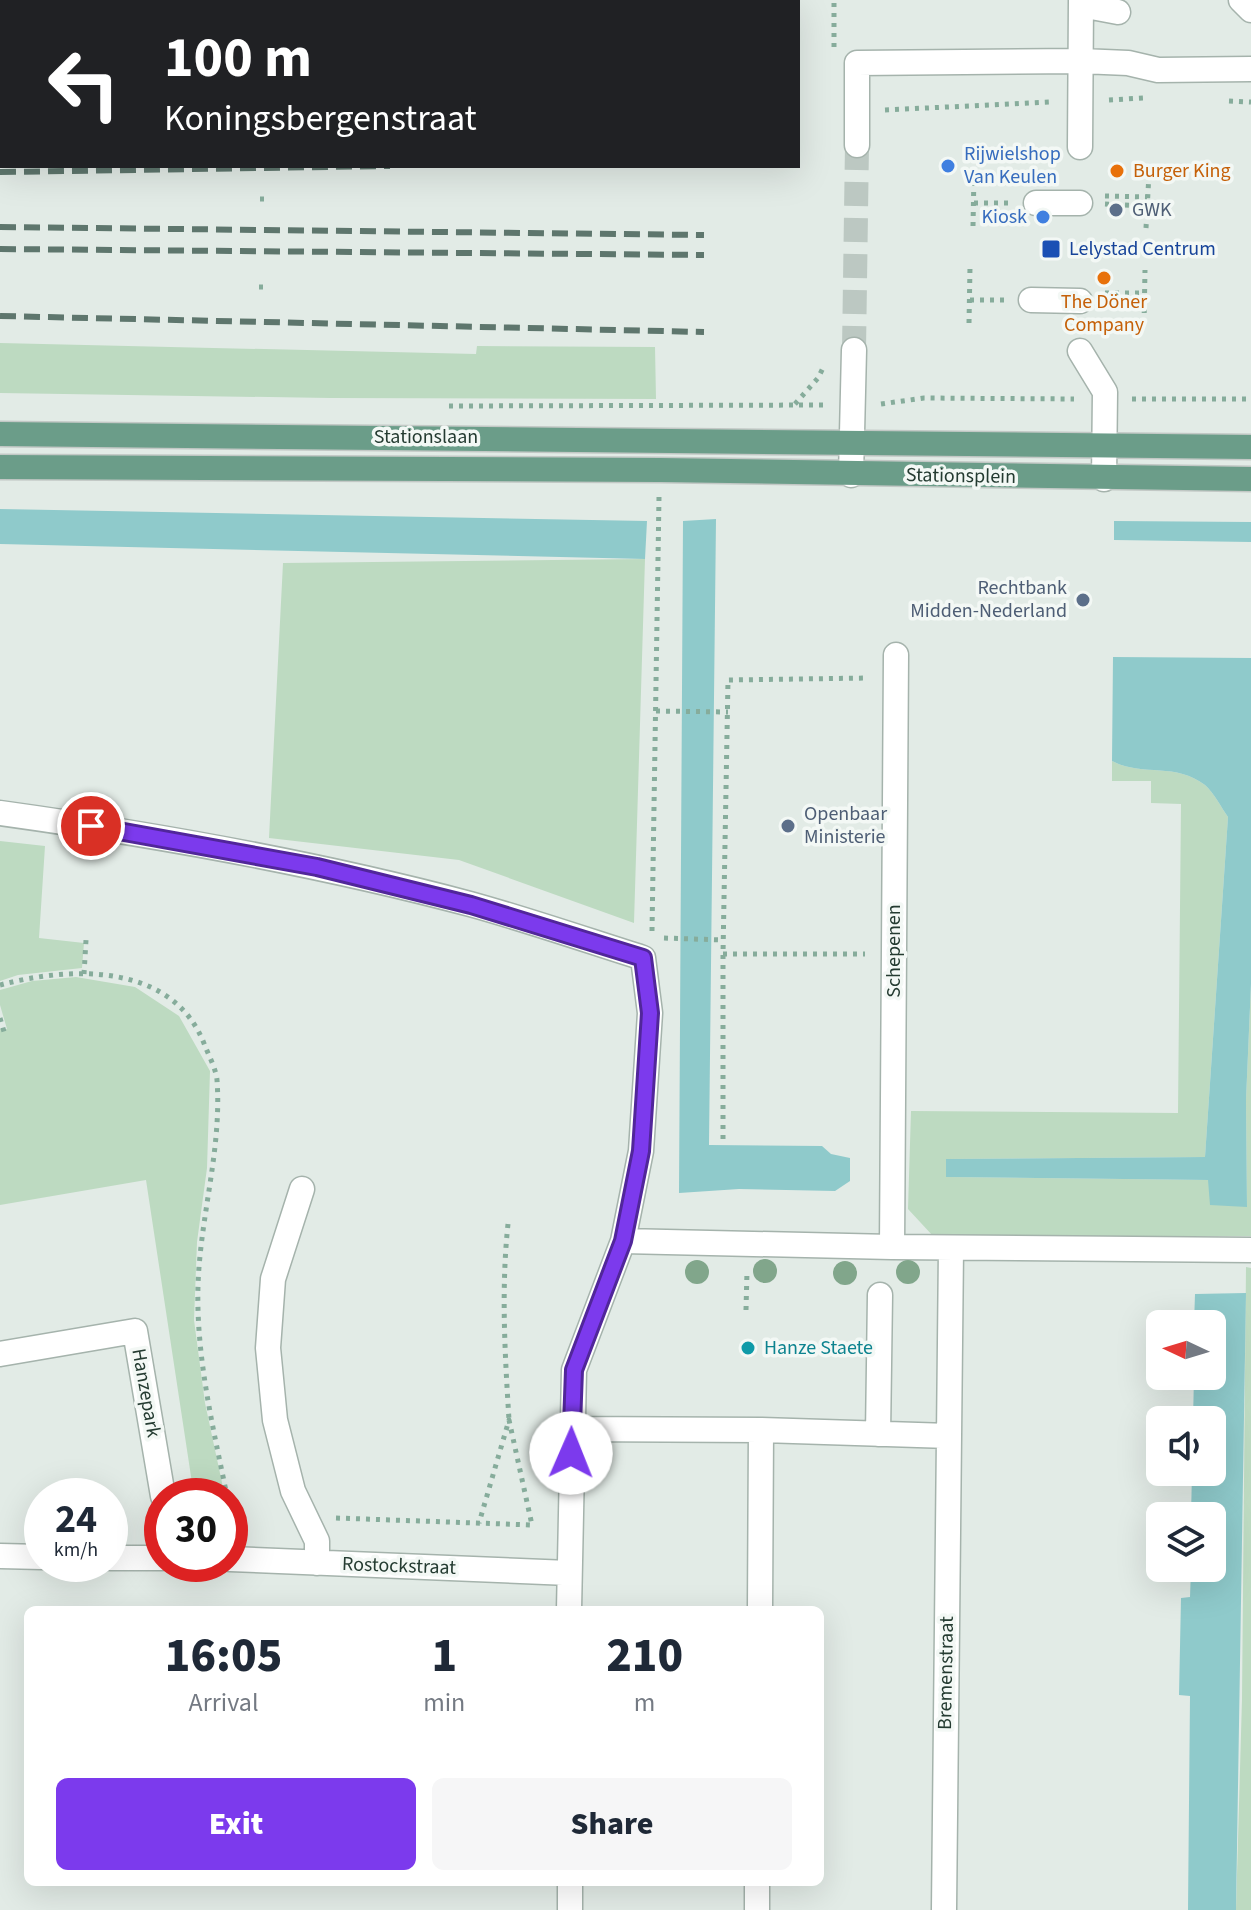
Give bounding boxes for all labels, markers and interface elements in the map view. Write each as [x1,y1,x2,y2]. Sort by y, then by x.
text: 100 m [164,19,312,98]
icon: left [32,32,136,136]
text: Koningsbergenstraat [164,93,477,144]
place label: Rijwielshop Van Keulen [964,140,1061,191]
marker: Rijwielshop Van Keulen [939,157,957,175]
place label: Burger King [1133,157,1231,185]
marker: Burger King [1108,162,1126,180]
place label: GWK [1132,196,1172,224]
marker: GWK [1107,201,1125,219]
place label: Kiosk [981,203,1027,231]
marker: Kiosk [1034,208,1052,226]
place label: Lelystad Centrum [1069,235,1216,263]
marker: Lelystad Centrum [1040,238,1062,260]
marker: The Döner Company [1095,269,1113,287]
place label: The Döner Company [1061,288,1147,339]
street label: Stationslaan [374,423,478,451]
street label: Stationsplein [906,461,1016,491]
place label: Rechtbank Midden-Nederland [910,574,1067,625]
marker: Rechtbank Midden-Nederland [1074,591,1092,609]
pin [57,792,125,860]
place label: Openbaar Ministerie [804,800,887,851]
icon: arrive [69,804,113,848]
marker: Openbaar Ministerie [779,817,797,835]
street label: Schepenen [880,904,908,998]
north arrow [1146,1310,1226,1390]
map controls [1146,1310,1226,1582]
place label: Hanze Staete [764,1334,873,1362]
marker: Hanze Staete [739,1339,757,1357]
street label: Hanzepark [124,1346,168,1440]
button: sound [1146,1406,1226,1486]
position arrow [529,1411,613,1495]
speed limit sign: 30 [144,1478,248,1582]
text: 24 [55,1491,97,1548]
button: layers [1146,1502,1226,1582]
text: km/h [54,1536,98,1564]
street label: Rostockstraat [341,1550,457,1582]
street label: Bremenstraat [931,1616,961,1730]
text: 16:05 [165,1622,282,1690]
text: 1 [431,1622,457,1690]
text: 210 [606,1622,683,1690]
text: Arrival [189,1684,259,1721]
text: min [423,1684,465,1721]
text: m [634,1684,655,1721]
button: Exit [56,1778,416,1870]
button: Share [432,1778,792,1870]

